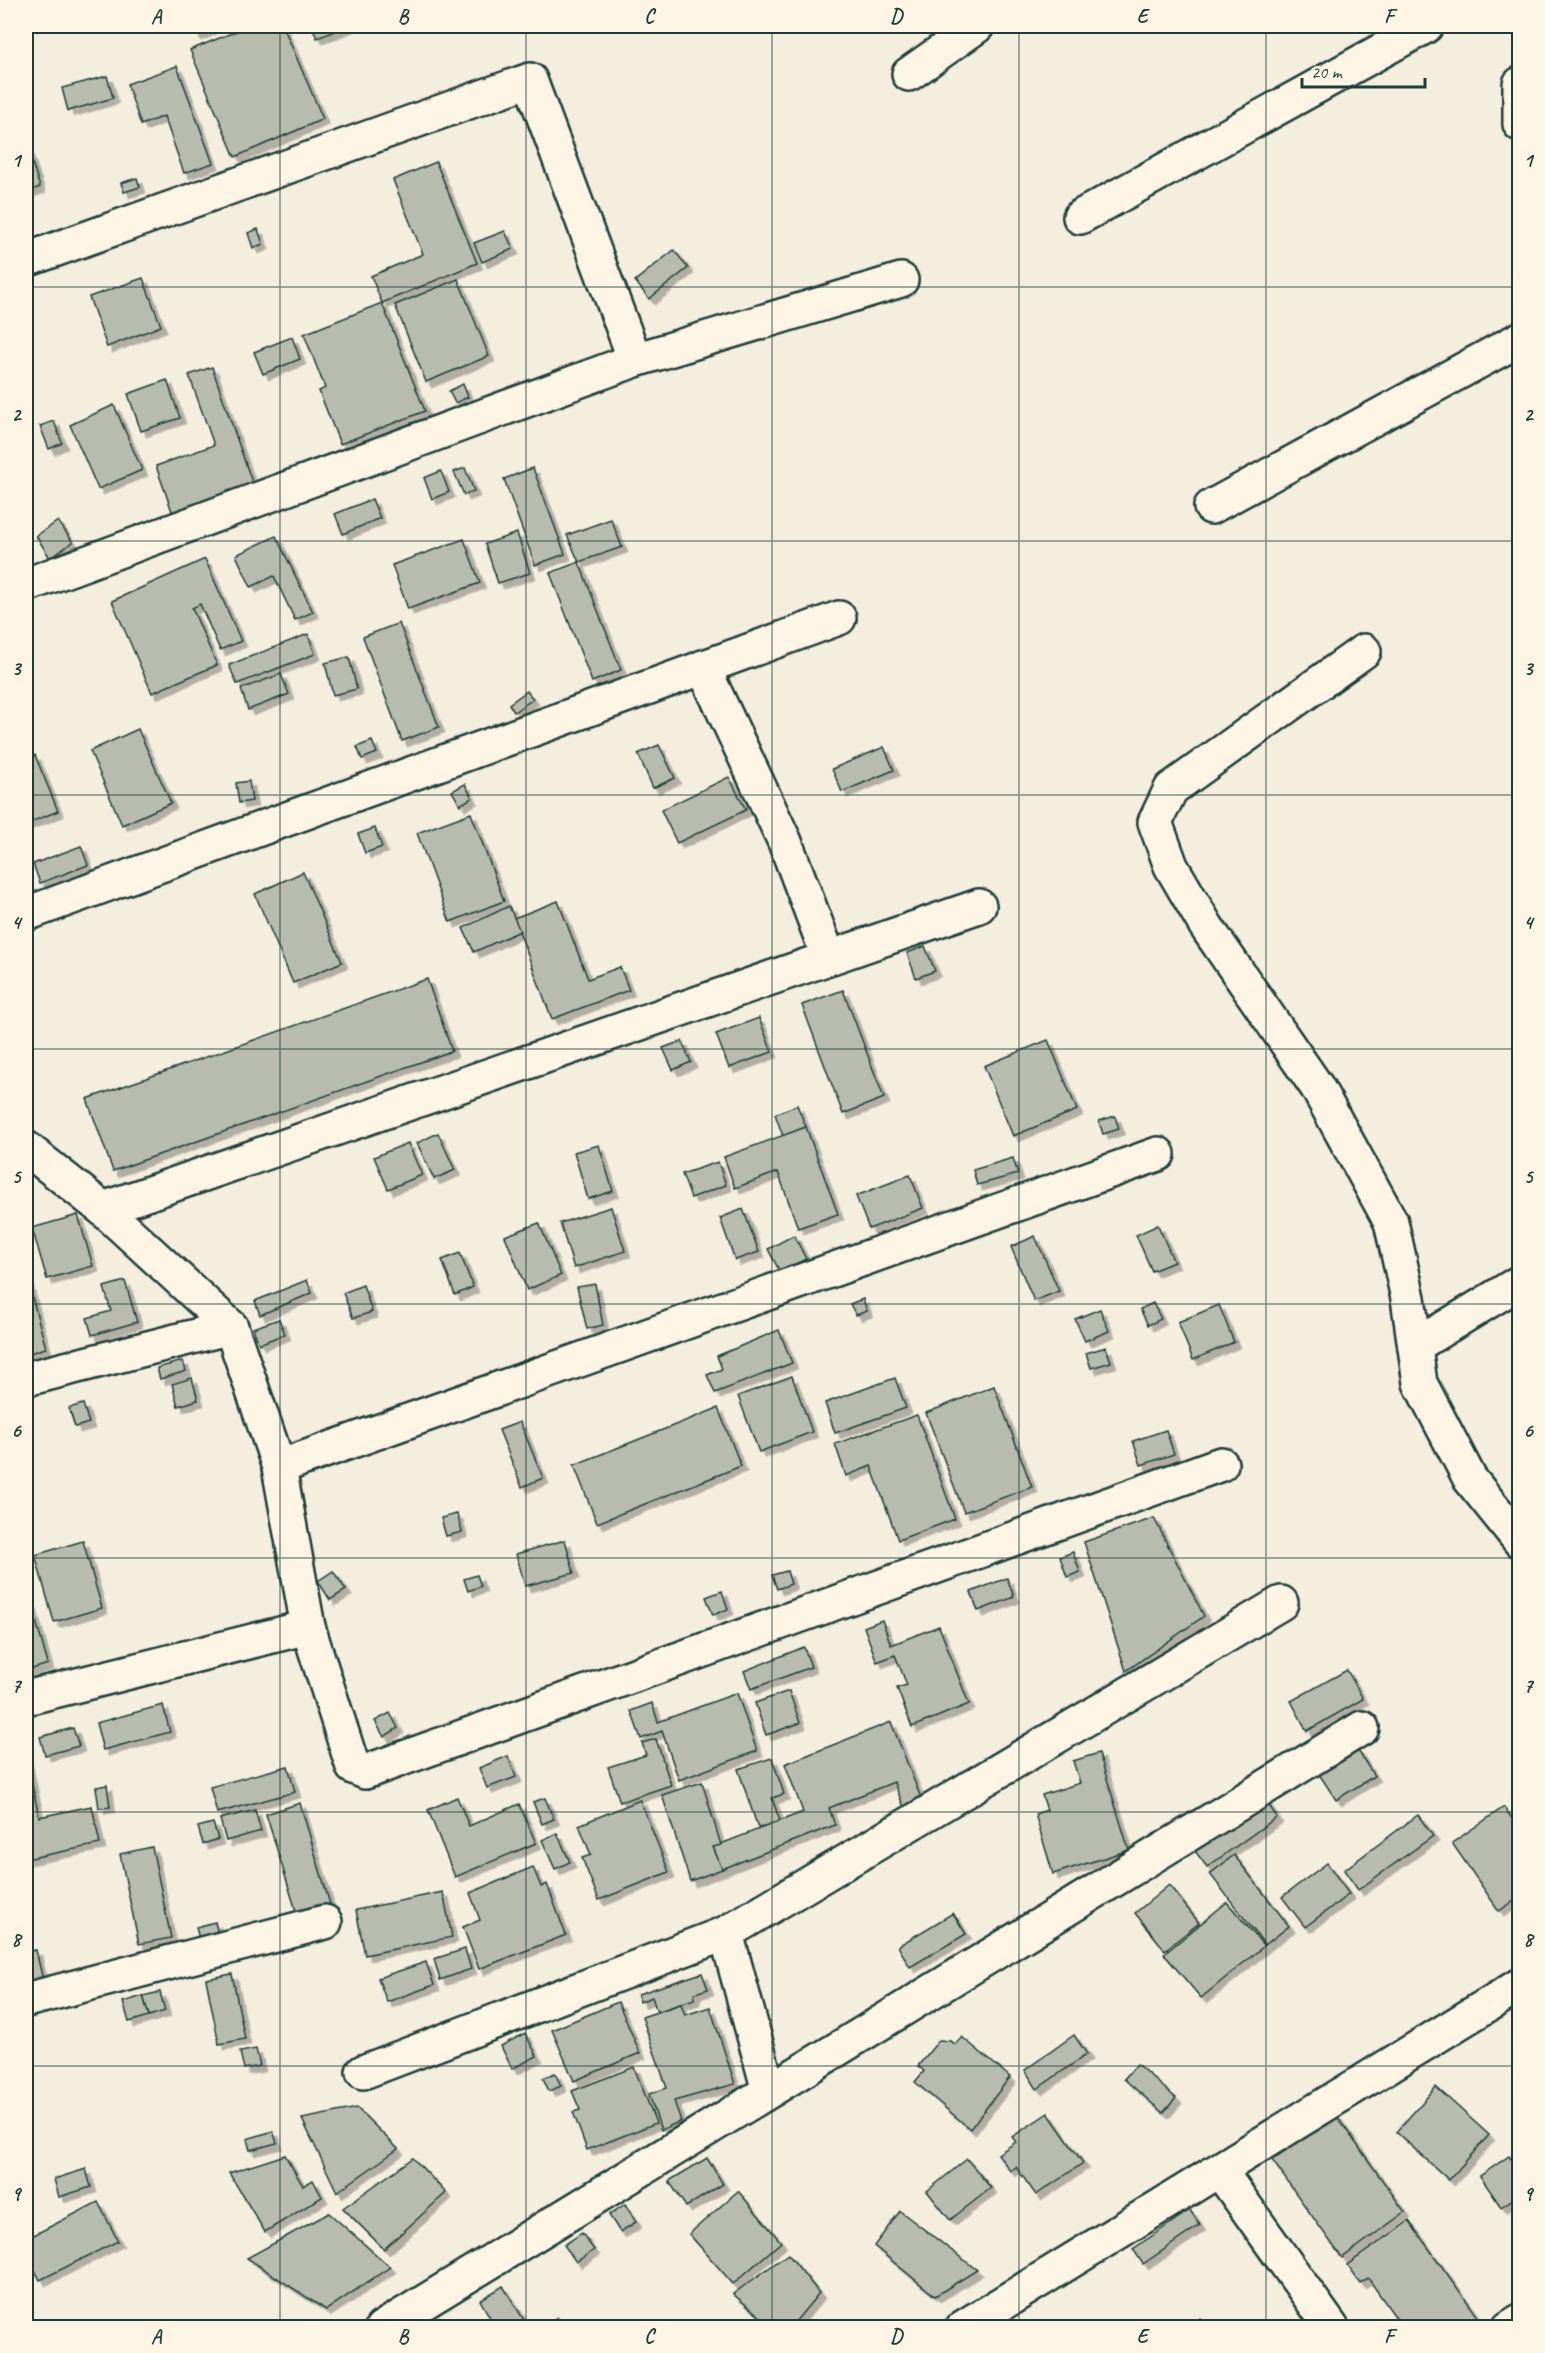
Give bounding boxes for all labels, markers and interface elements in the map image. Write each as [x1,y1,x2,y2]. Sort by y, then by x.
text: A [151,4,163,29]
text: B [398,4,410,29]
text: C [644,4,656,29]
text: D [890,4,904,29]
text: E [1137,4,1151,29]
text: F [1384,4,1398,29]
scale bar [1302,51,1425,89]
text: 20 m [1311,61,1344,83]
text: 1 [12,148,23,173]
text: 1 [1524,148,1535,173]
text: 2 [12,402,23,427]
text: 2 [1524,402,1535,427]
text: 3 [12,656,23,681]
text: 3 [1524,656,1535,681]
text: 4 [12,910,24,935]
text: 4 [1524,910,1536,935]
text: 5 [12,1164,23,1189]
text: 5 [1524,1164,1535,1189]
text: 6 [11,1418,22,1443]
text: 6 [1523,1418,1534,1443]
text: 7 [12,1673,23,1698]
text: 7 [1524,1673,1535,1698]
text: 8 [12,1927,24,1952]
text: 8 [1524,1927,1536,1952]
text: 9 [12,2181,23,2206]
text: 9 [1524,2181,1535,2206]
text: A [151,2324,163,2349]
text: B [398,2324,410,2349]
text: C [644,2324,656,2349]
text: D [890,2324,904,2349]
text: E [1137,2324,1151,2349]
text: F [1384,2324,1398,2349]

